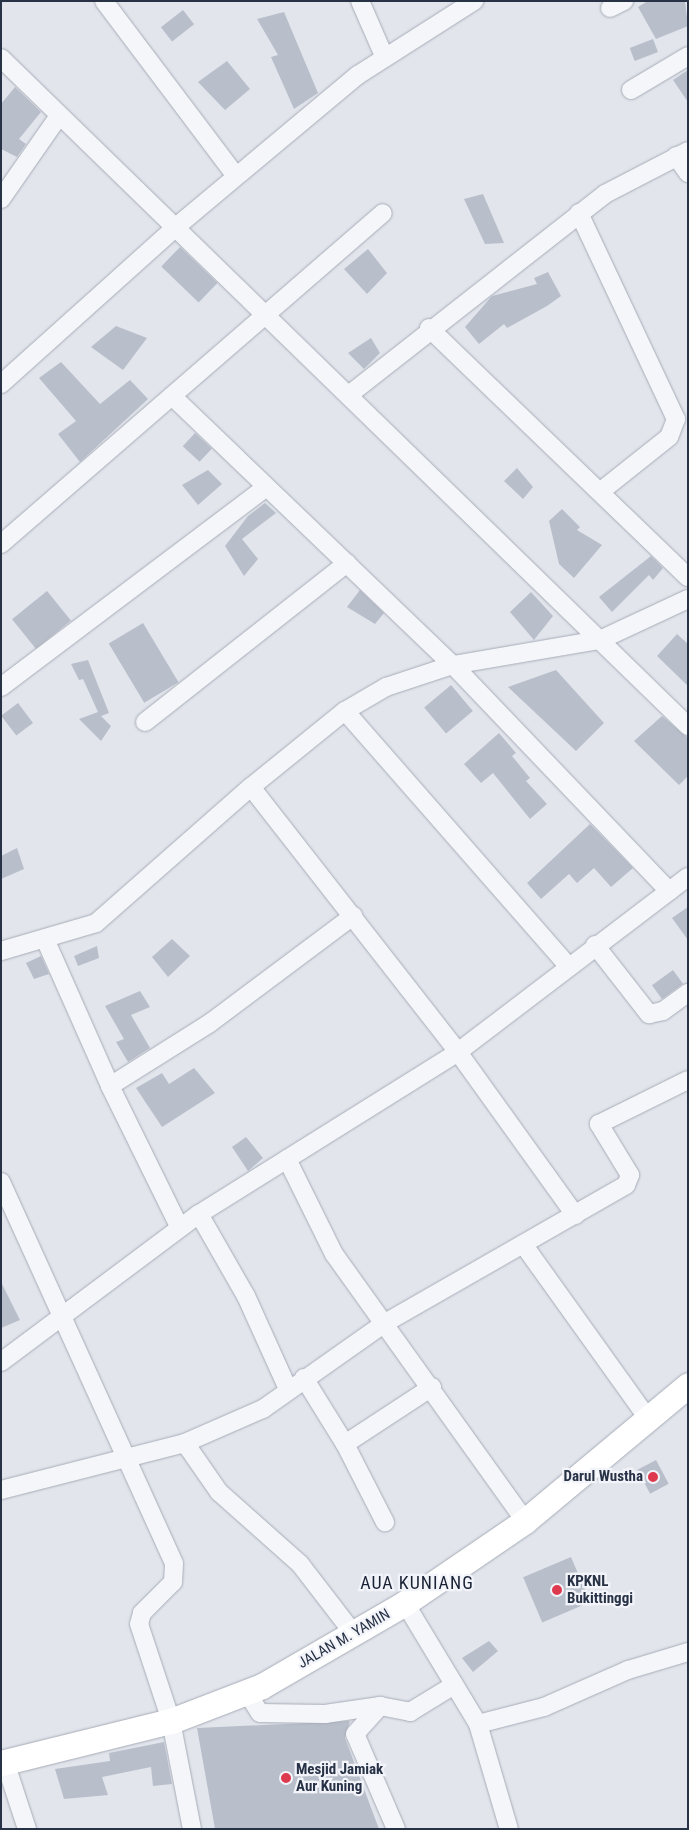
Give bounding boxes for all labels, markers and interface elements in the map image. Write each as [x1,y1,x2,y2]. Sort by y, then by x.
place label: Darul Wustha [564,1468,643,1486]
marker: Darul Wustha [647,1471,659,1483]
district label: AUA KUNIANG [359,1572,475,1594]
place label: KPKNL Bukittinggi [567,1572,633,1607]
marker: KPKNL Bukittinggi [551,1584,563,1596]
street label: JALAN M. YAMIN [295,1605,393,1673]
place label: Mesjid Jamiak Aur Kuning [296,1760,383,1795]
marker: Mesjid Jamiak Aur Kuning [280,1772,292,1784]

